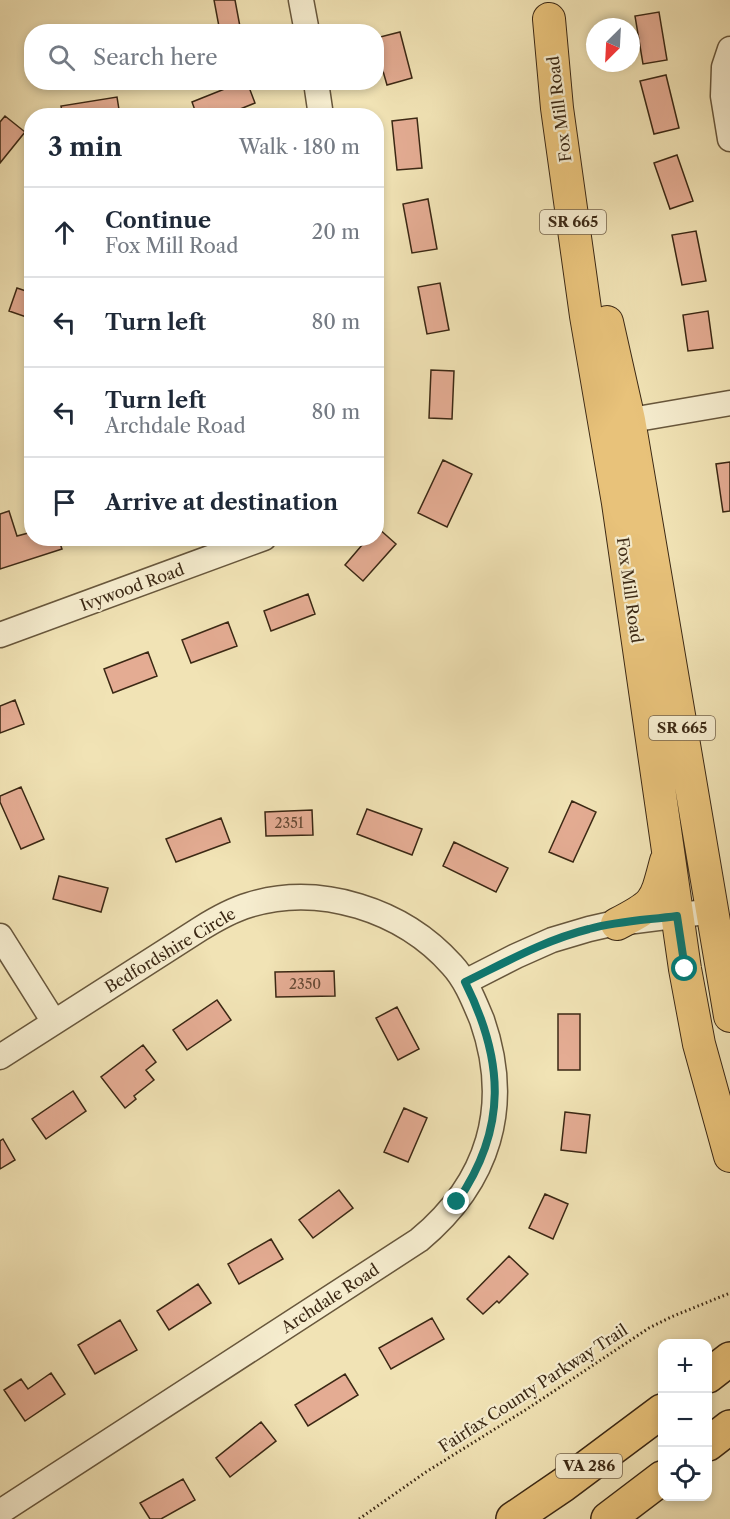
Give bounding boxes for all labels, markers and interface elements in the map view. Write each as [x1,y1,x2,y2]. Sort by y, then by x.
north arrow [586,18,640,72]
search box [24,24,384,90]
icon: search [45,41,78,74]
text: Search here [93,44,218,71]
street label: Fox Mill Road [543,55,575,163]
text: 3 min [48,131,122,163]
text: Walk · 180 m [239,135,360,159]
text: Continue [105,207,211,234]
road number: SR 665 [540,210,606,234]
icon: ahead [48,216,81,249]
text: 20 m [312,220,360,244]
text: Fox Mill Road [105,234,239,258]
icon: left [48,306,81,339]
text: Turn left [105,309,206,336]
text: 80 m [312,310,360,334]
text: Turn left [105,387,206,414]
icon: left [48,396,81,429]
text: 80 m [312,400,360,424]
text: Archdale Road [105,414,246,438]
icon: arrive [48,486,81,519]
text: Arrive at destination [105,489,338,516]
street label: Fox Mill Road [613,536,647,645]
street label: Ivywood Road [77,559,187,615]
road number: SR 665 [649,716,715,740]
house number: 2351 [274,814,304,832]
street label: Bedfordshire Circle [101,903,239,997]
route start [671,955,697,981]
house number: 2350 [289,975,321,993]
route end [443,1188,469,1214]
street label: Archdale Road [277,1259,383,1338]
street label: Fairfax County Parkway Trail [435,1319,631,1457]
map controls [658,1339,712,1501]
button: + [658,1339,712,1393]
button: − [658,1393,712,1447]
button: locate [658,1447,712,1501]
road number: VA 286 [556,1454,622,1478]

